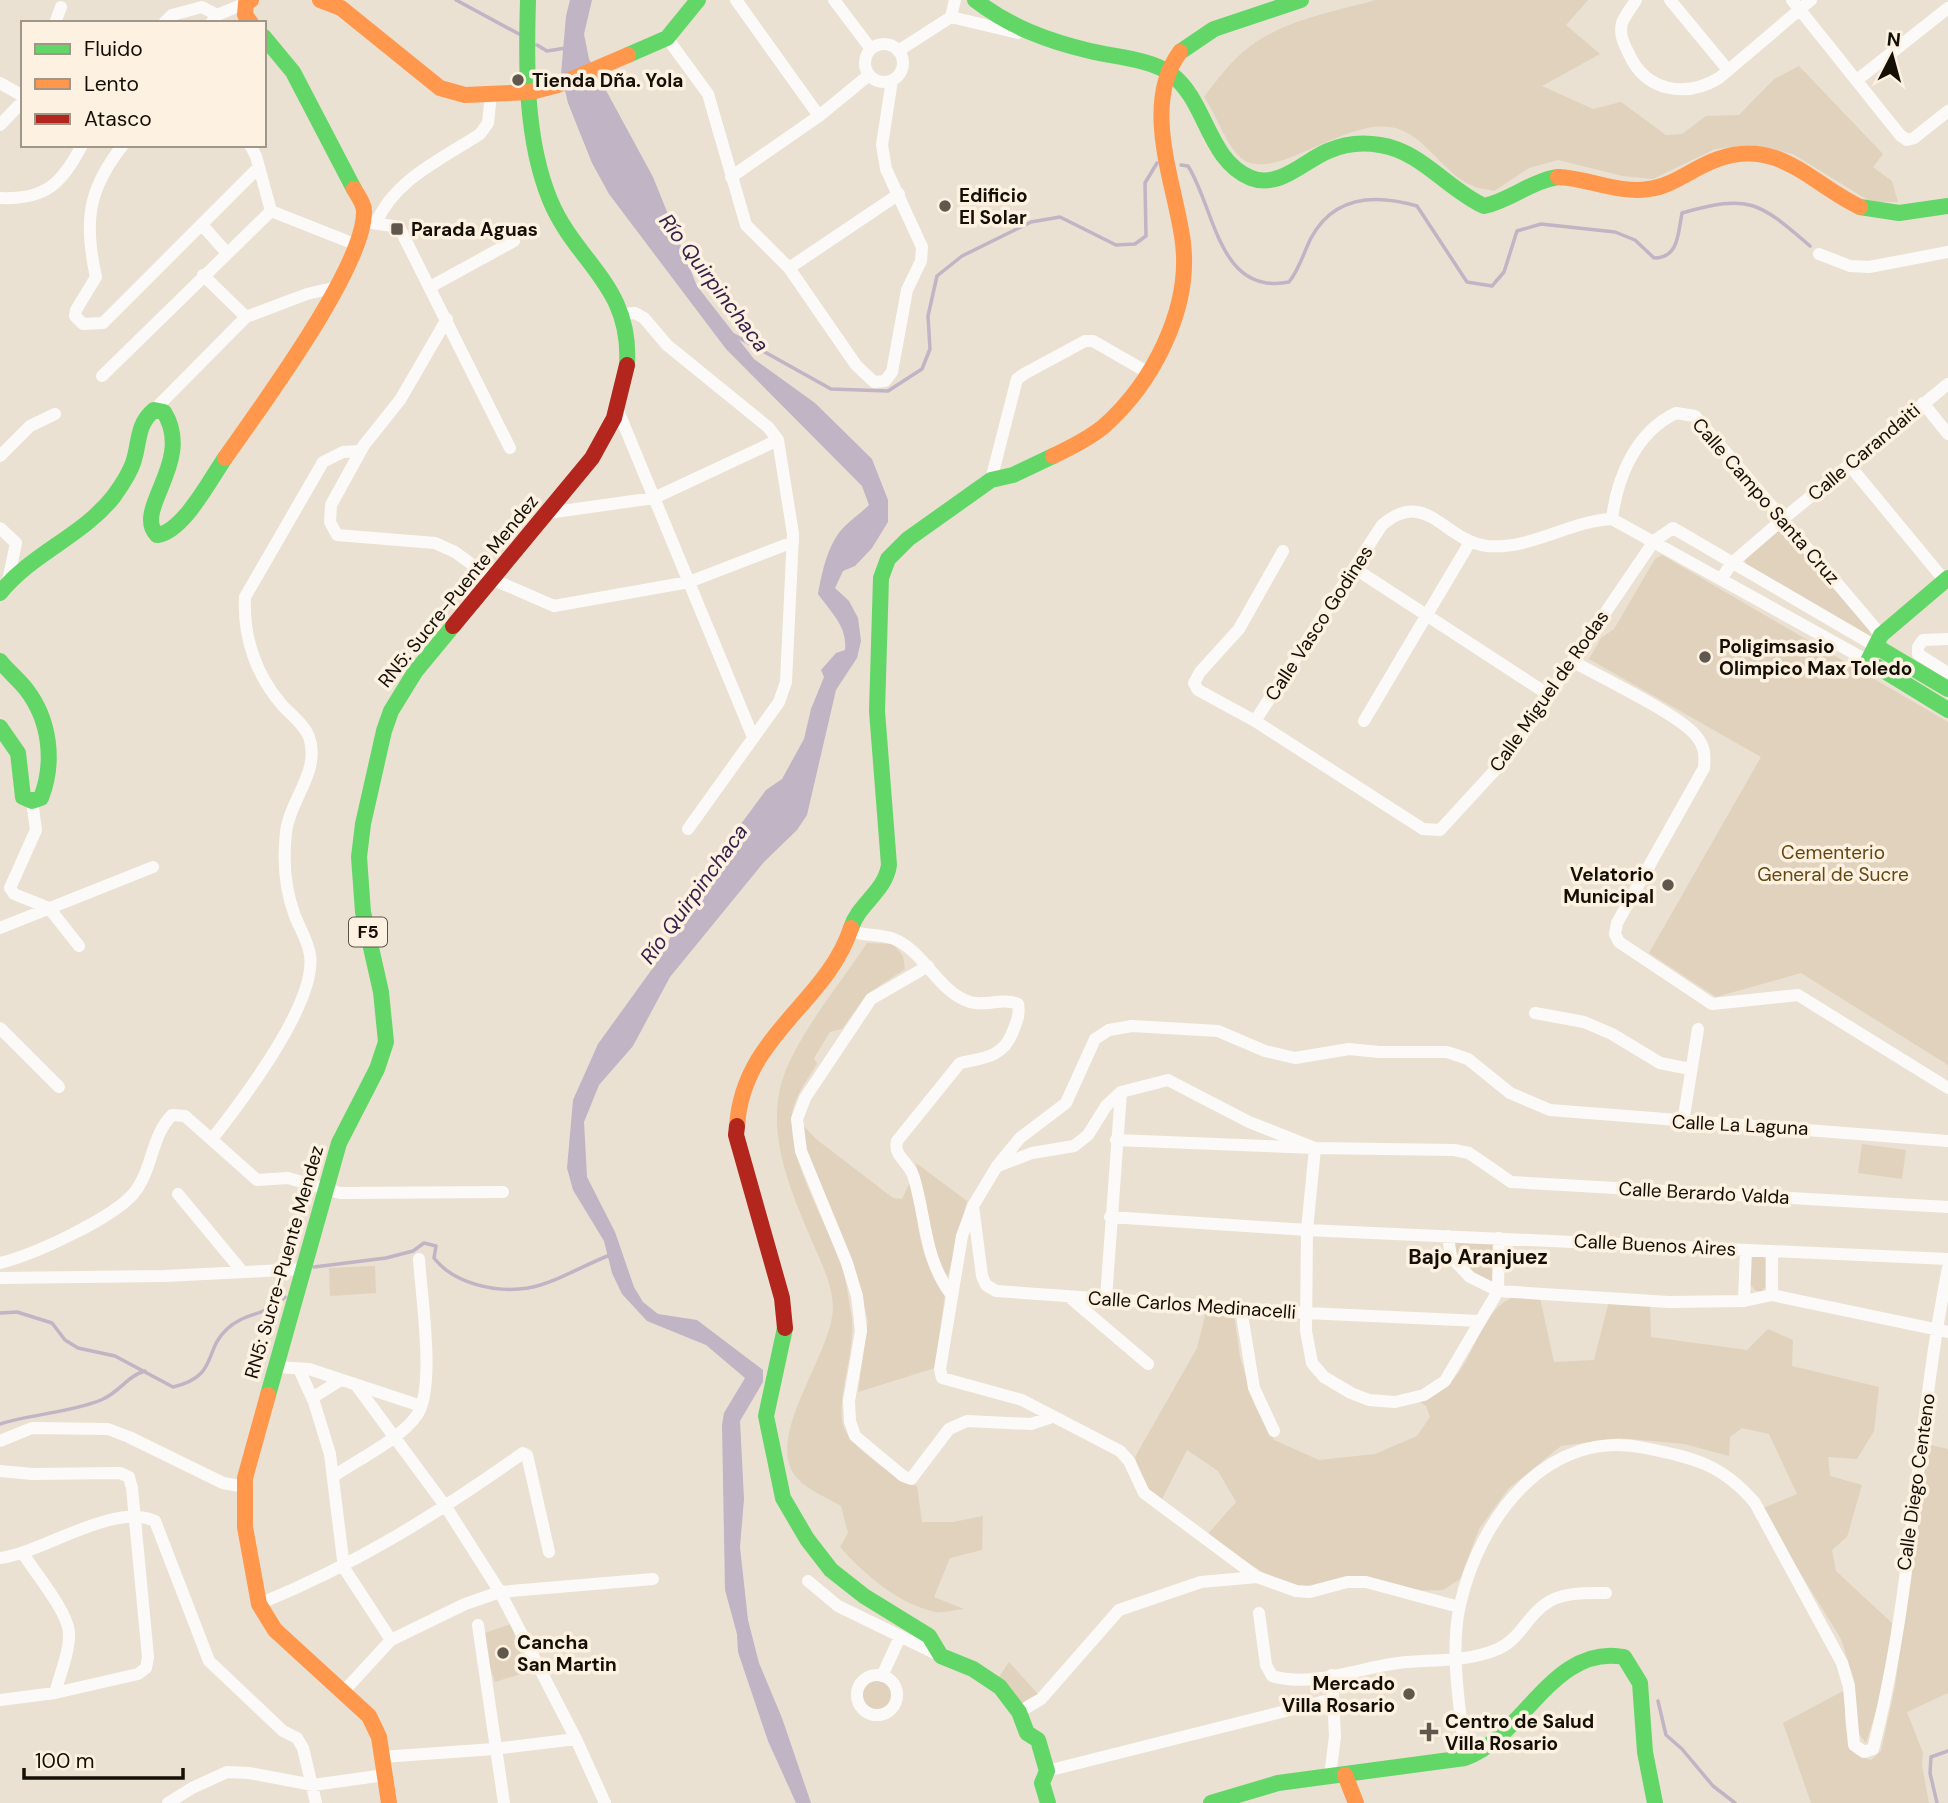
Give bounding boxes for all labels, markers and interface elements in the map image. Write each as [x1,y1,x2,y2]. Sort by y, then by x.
legend [21,21,266,147]
north arrow [1857,21,1927,91]
text: N [1886,26,1902,53]
text: Fluido [84,35,143,63]
place label: Tienda Dña. Yola [532,68,683,93]
text: Lento [84,70,139,98]
marker: Tienda Dña. Yola [510,72,526,88]
text: Atasco [84,105,152,133]
place label: Edificio El Solar [959,183,1028,230]
marker: Edificio El Solar [937,198,953,214]
water label: Río Quirpinchaca [653,208,775,358]
place label: Parada Aguas [411,217,538,242]
marker: Parada Aguas [389,221,405,237]
street label: Calle Carandaiti [1803,398,1925,506]
street label: Calle Campo Santa Cruz [1687,413,1845,589]
street label: RN5: Sucre-Puente Mendez [372,489,544,693]
street label: Calle Vasco Godines [1259,541,1379,705]
street label: Calle Miguel de Rodas [1484,605,1614,777]
place label: Poligimsasio Olimpico Max Toledo [1719,634,1912,681]
marker: Poligimsasio Olimpico Max Toledo [1697,649,1713,665]
water label: Río Quirpinchaca [634,818,754,970]
park label: Cementerio General de Sucre [1757,840,1909,887]
place label: Velatorio Municipal [1563,862,1654,909]
marker: Velatorio Municipal [1660,877,1676,893]
road number: F5 [349,917,387,946]
street label: Calle La Laguna [1671,1109,1809,1141]
street label: RN5: Sucre-Puente Mendez [239,1143,329,1381]
street label: Calle Berardo Valda [1618,1176,1790,1210]
street label: Calle Buenos Aires [1573,1228,1737,1262]
district label: Bajo Aranjuez [1408,1243,1548,1271]
street label: Calle Carlos Medinacelli [1087,1285,1297,1325]
street label: Calle Diego Centeno [1891,1392,1941,1572]
place label: Cancha San Martin [517,1630,617,1677]
marker: Cancha San Martin [495,1645,511,1661]
place label: Mercado Villa Rosario [1282,1671,1395,1718]
marker: Mercado Villa Rosario [1401,1686,1417,1702]
place label: Centro de Salud Villa Rosario [1445,1709,1594,1756]
marker: Centro de Salud Villa Rosario [1419,1722,1439,1742]
scale bar [24,1736,184,1780]
text: 100 m [35,1747,95,1775]

